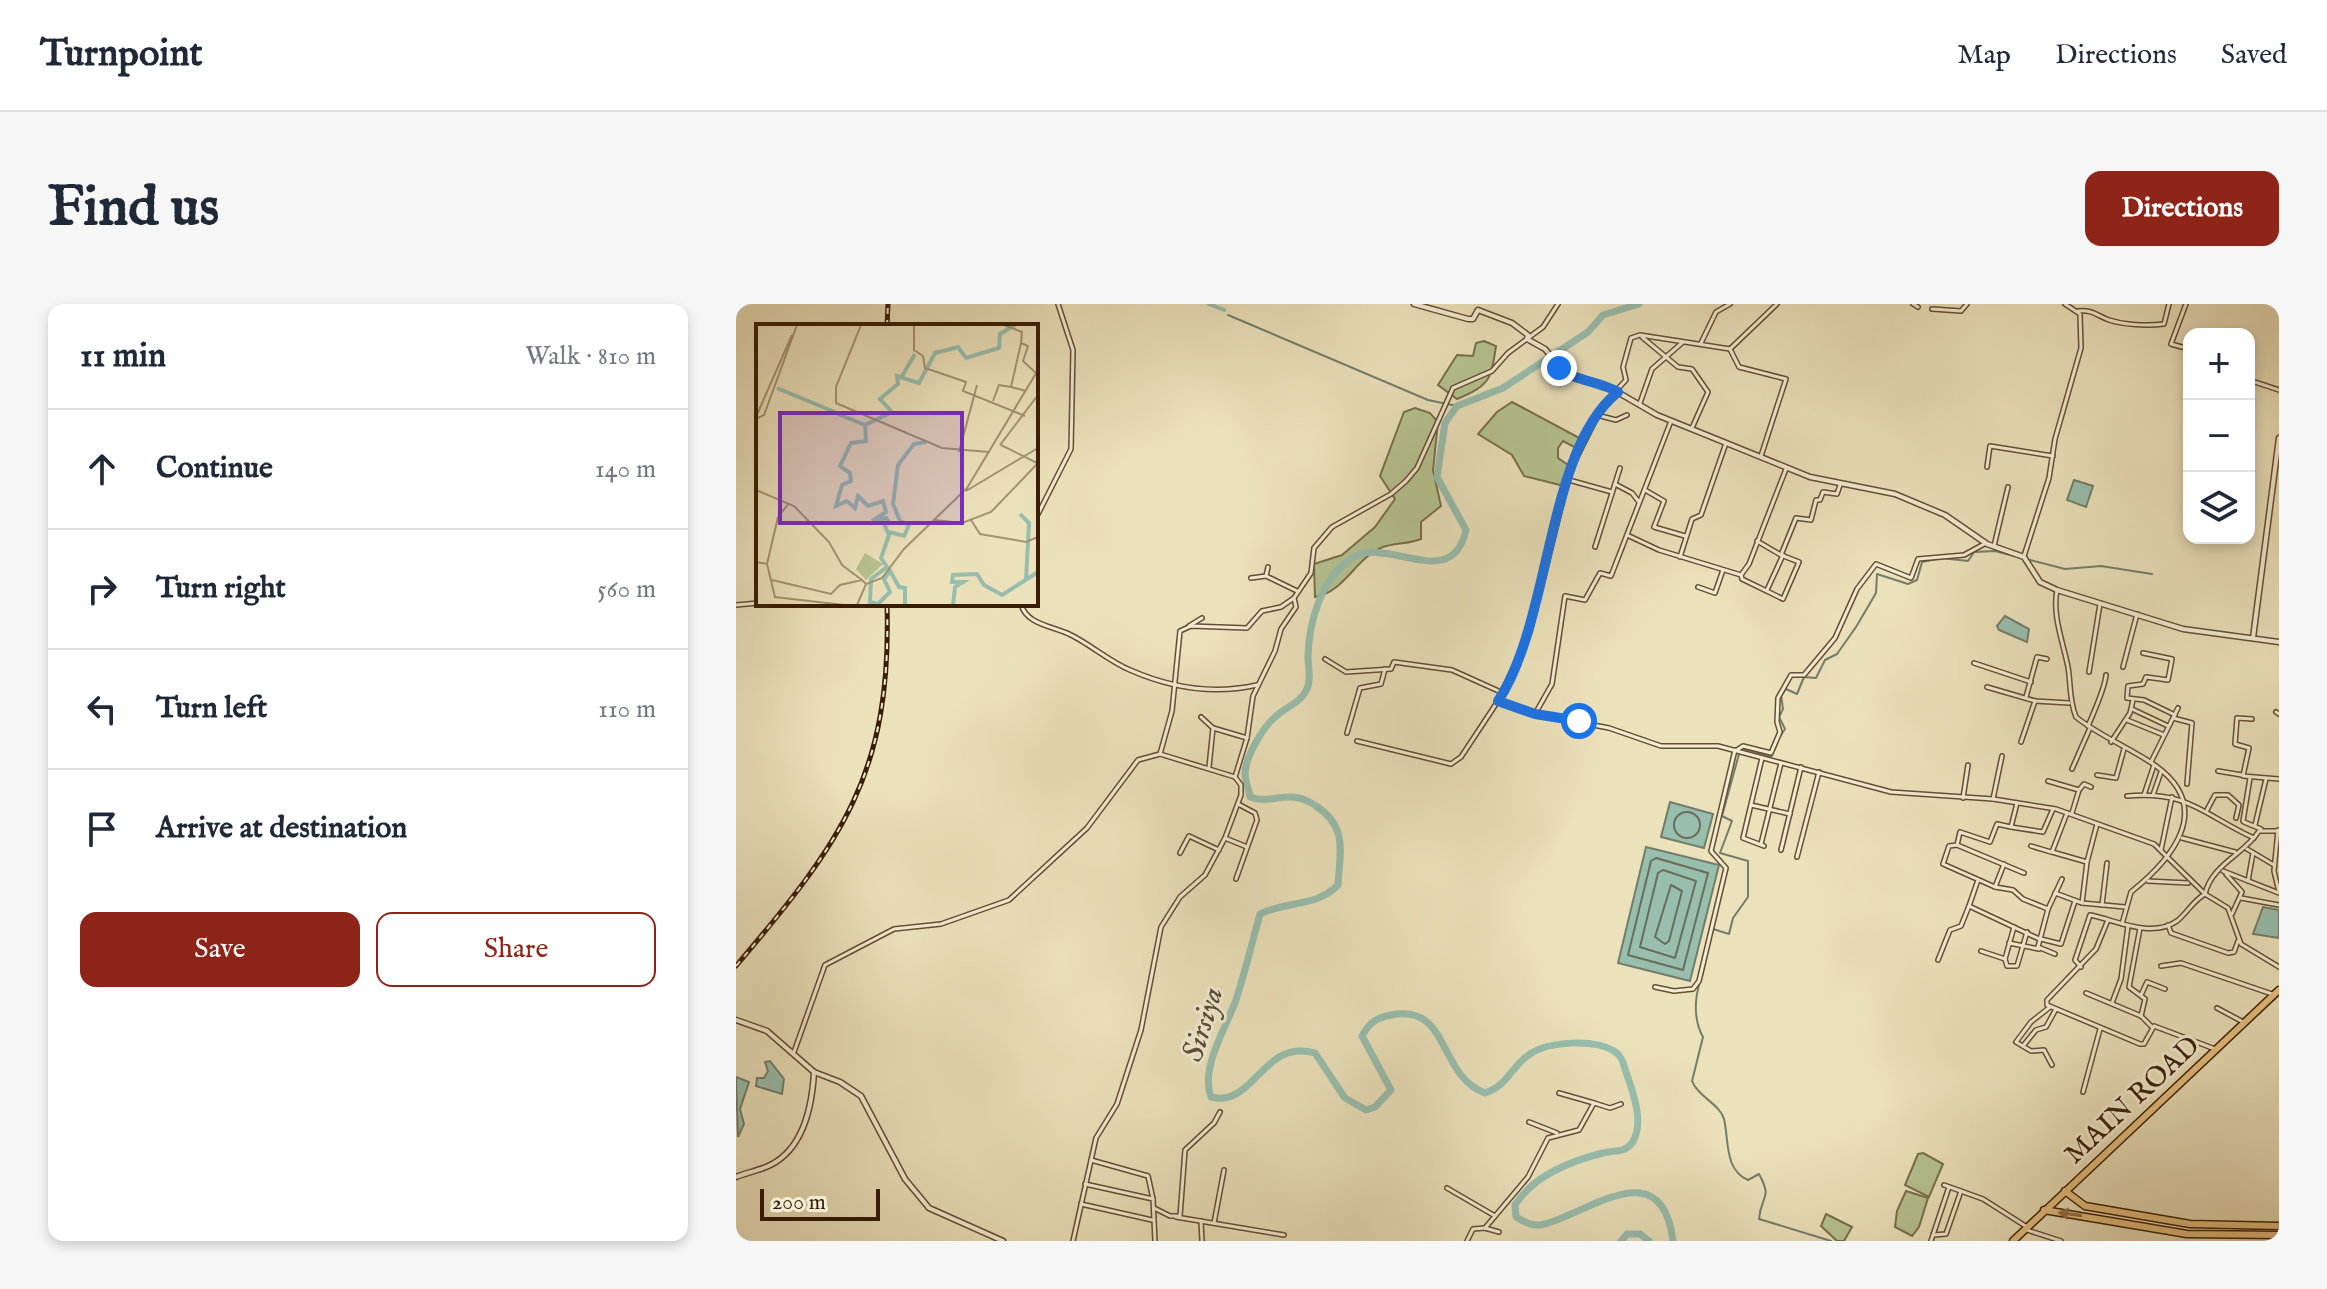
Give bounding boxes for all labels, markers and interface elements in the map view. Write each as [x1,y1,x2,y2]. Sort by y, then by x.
text: Turnpoint [40,31,203,79]
text: Map [1957,38,2011,73]
text: Directions [2055,38,2177,73]
text: Saved [2221,38,2287,73]
button: Directions [2085,171,2279,246]
text: Find us [48,173,219,244]
inset map [756,324,1038,606]
map controls [2183,328,2255,544]
button: + [2183,328,2255,400]
text: 11 min [80,335,166,378]
text: Walk · 810 m [525,340,656,373]
route end [1541,350,1577,386]
button: − [2183,400,2255,472]
icon: ahead [80,447,124,491]
text: Continue [156,450,273,488]
text: 140 m [595,453,656,486]
button: layers [2183,472,2255,544]
icon: right [80,567,124,611]
text: Turn right [156,570,286,608]
text: 560 m [597,573,656,606]
icon: left [80,687,124,731]
text: Turn left [156,690,267,728]
text: 110 m [598,693,656,726]
route start [1561,703,1597,739]
icon: arrive [80,807,124,851]
text: Arrive at destination [156,810,407,848]
button: Save [80,912,360,987]
button: Share [376,912,656,987]
water label: Sirsiya [1175,983,1233,1066]
street label: MAIN ROAD [2058,1029,2208,1172]
scale bar [760,1185,880,1221]
text: 200 m [772,1189,826,1217]
one-way arrow [2057,1207,2082,1220]

